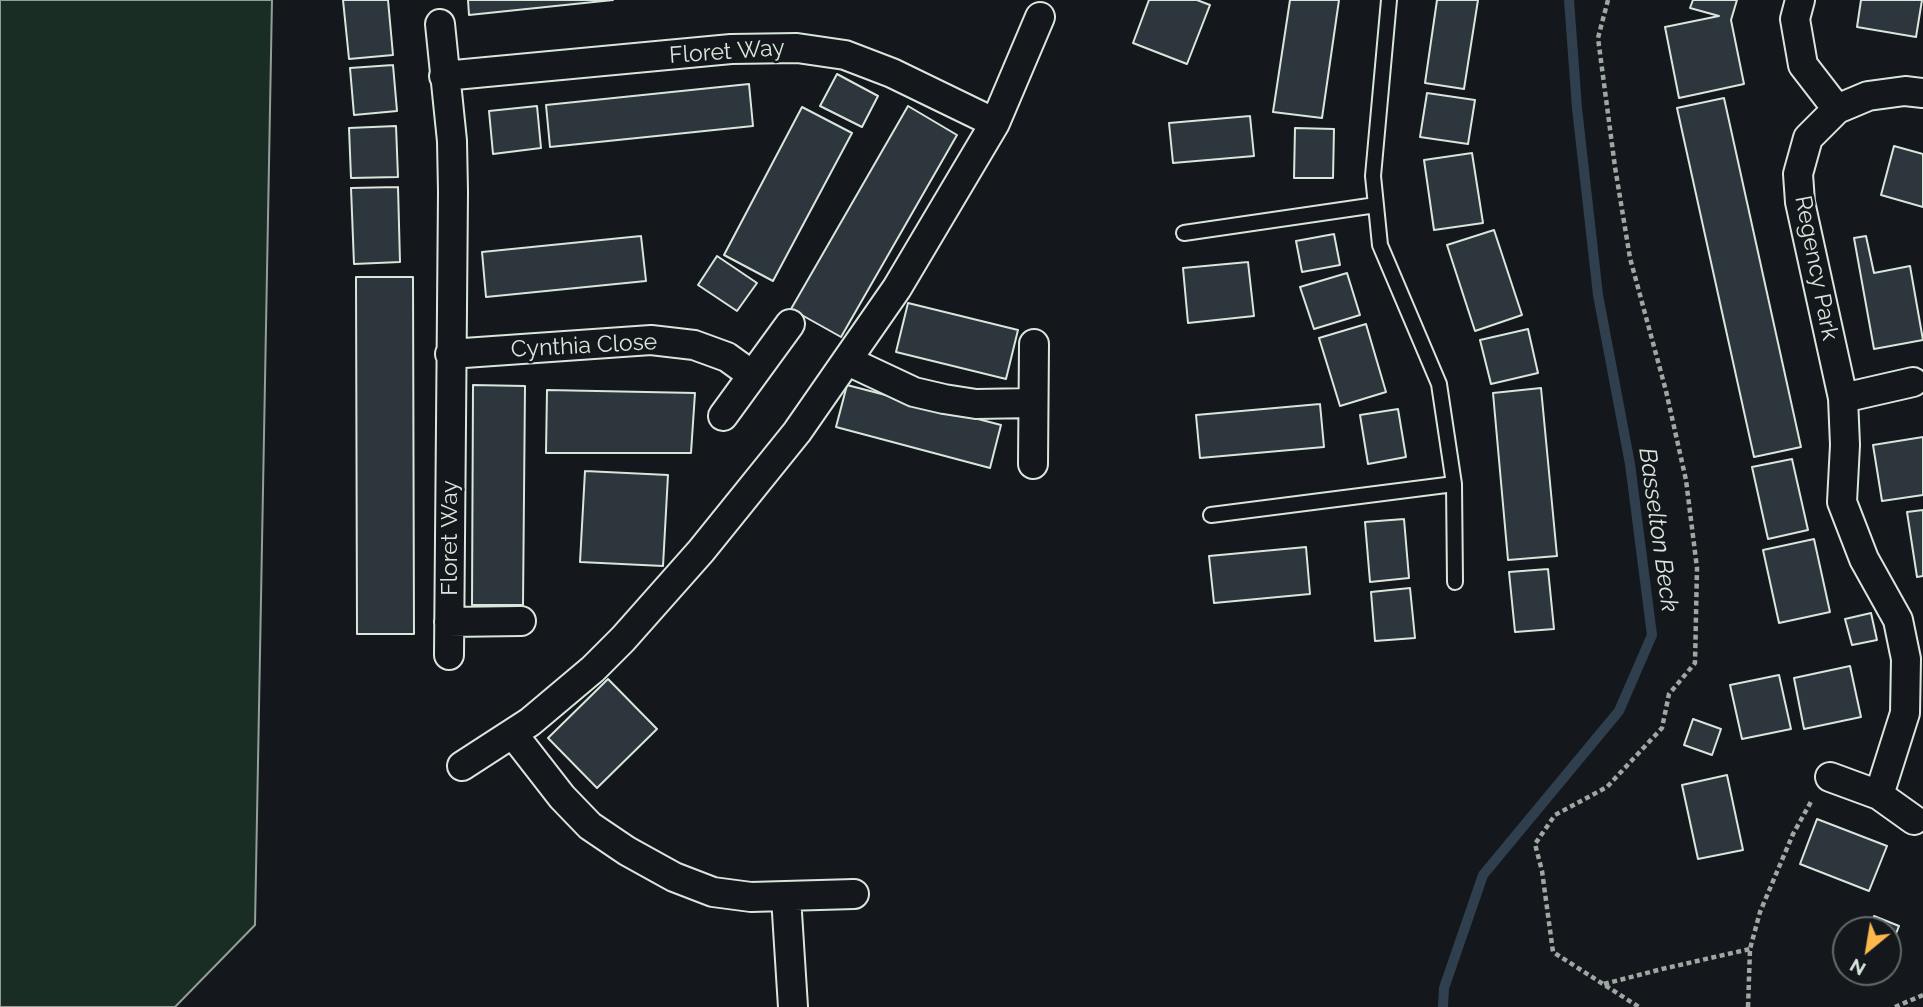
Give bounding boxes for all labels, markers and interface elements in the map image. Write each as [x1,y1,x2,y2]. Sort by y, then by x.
street label: Floret Way [668,34,786,70]
street label: Regency Park [1788,193,1844,343]
street label: Cynthia Close [510,328,658,364]
water label: Basselton Beck [1632,446,1684,614]
street label: Floret Way [436,480,464,596]
north arrow [1832,916,1902,986]
text: N [1846,954,1869,981]

